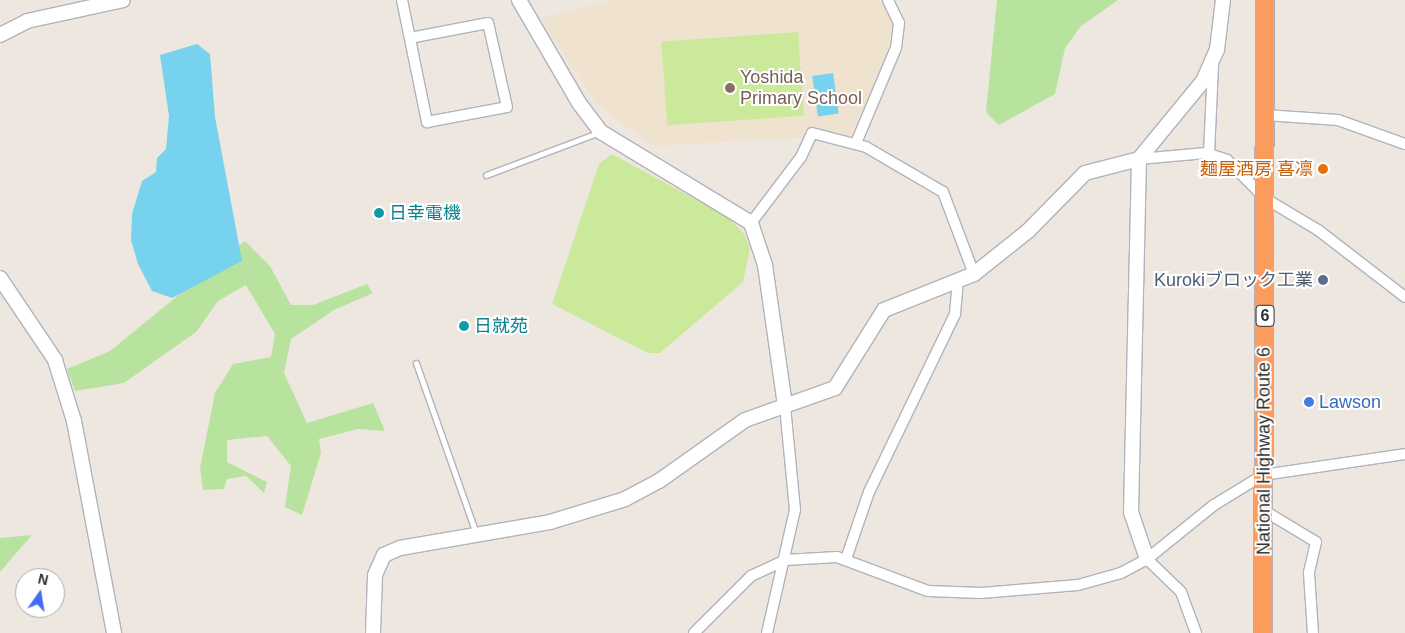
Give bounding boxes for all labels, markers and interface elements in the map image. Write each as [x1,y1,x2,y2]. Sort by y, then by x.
place label: Yoshida Primary School [740,67,862,110]
marker: Yoshida Primary School [724,82,736,94]
place label: 麺屋酒房 喜凛 [1200,158,1313,180]
marker: 麺屋酒房 喜凛 [1317,163,1329,175]
place label: 日幸電機 [389,202,461,224]
marker: 日幸電機 [373,207,385,219]
place label: Kurokiブロック工業 [1154,269,1313,291]
marker: Kurokiブロック工業 [1317,274,1329,286]
road number: 6 [1255,302,1275,330]
place label: 日就苑 [474,315,528,337]
marker: 日就苑 [458,320,470,332]
street label: National Highway Route 6 [1253,347,1275,555]
place label: Lawson [1319,391,1381,413]
marker: Lawson [1303,396,1315,408]
north arrow [15,568,65,618]
text: N [36,570,50,588]

